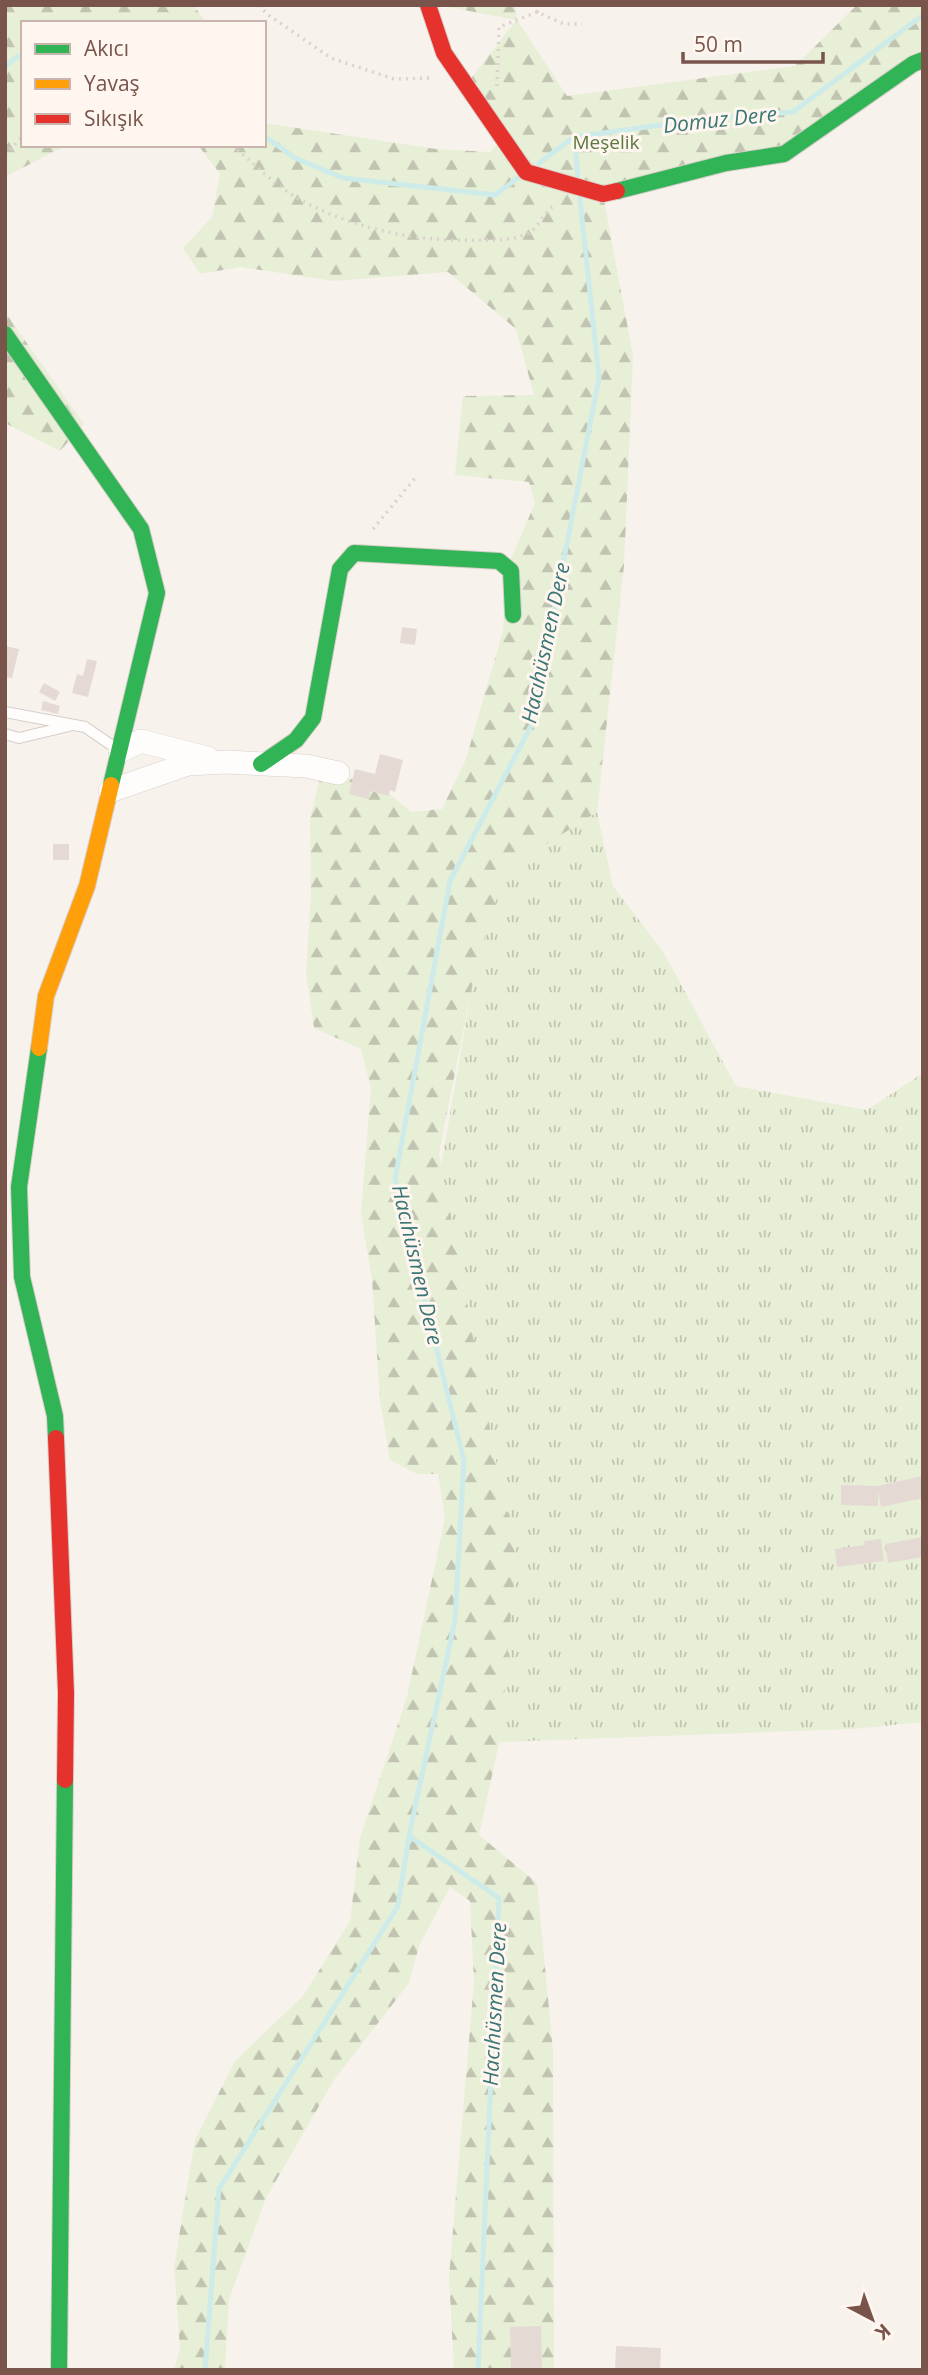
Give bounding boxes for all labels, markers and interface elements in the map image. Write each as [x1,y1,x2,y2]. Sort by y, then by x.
legend [21,21,266,147]
scale bar [683,21,823,65]
text: 50 m [694,30,743,58]
text: Akıcı [84,34,129,62]
text: Yavaş [84,69,140,97]
water label: Domuz Dere [662,99,778,139]
text: Sıkışık [84,104,144,132]
park label: Meşelik [572,129,640,155]
water label: Hacıhüsmen Dere [514,560,576,726]
water label: Hacıhüsmen Dere [386,1182,450,1348]
water label: Hacıhüsmen Dere [476,1921,512,2086]
north arrow [837,2284,907,2354]
text: K [870,2318,896,2346]

